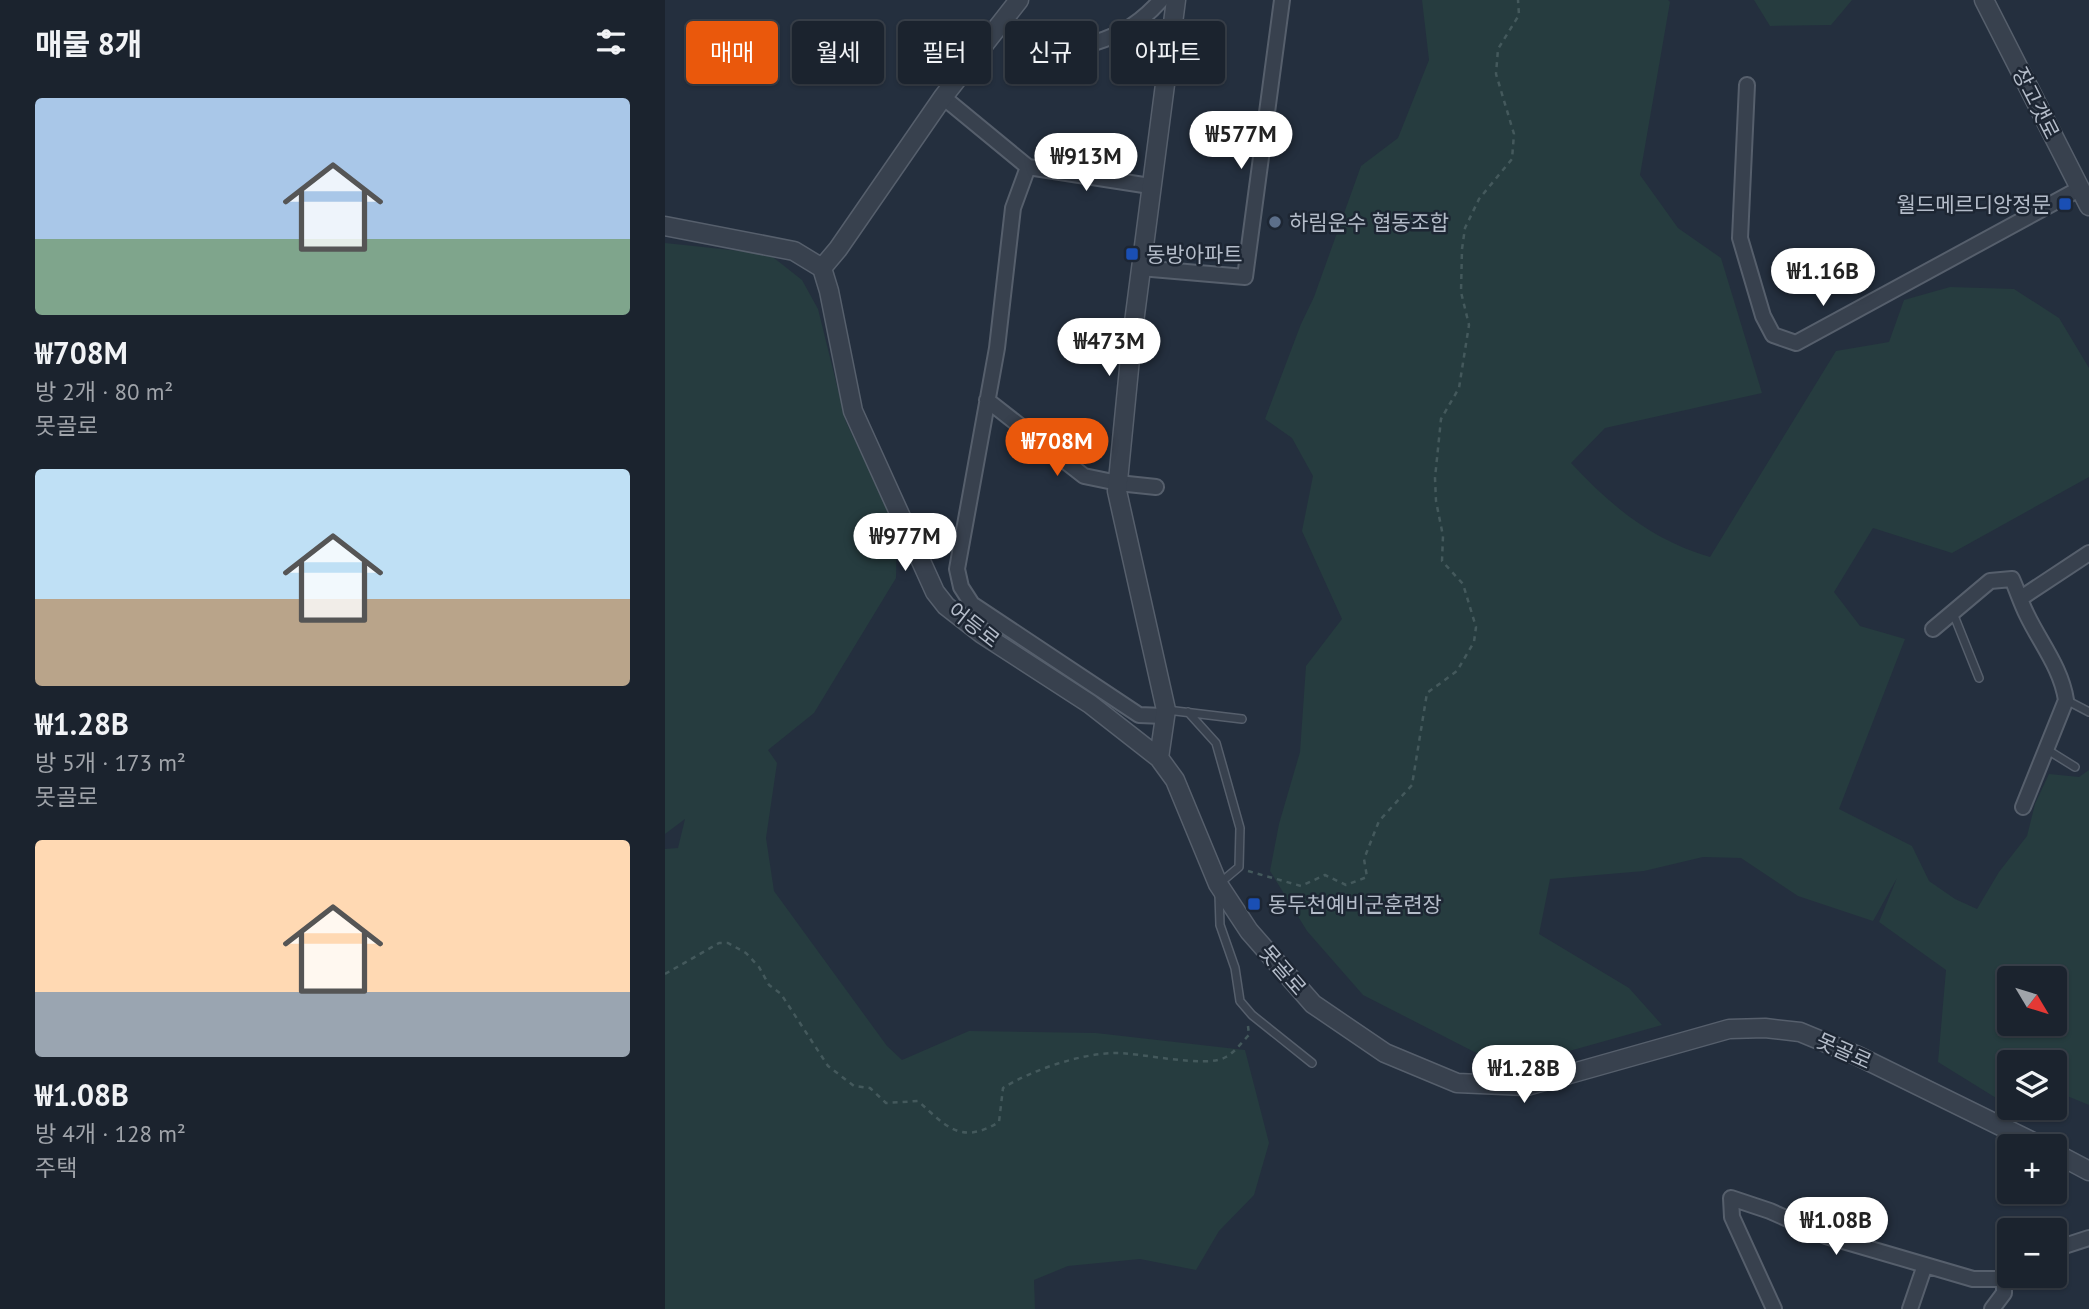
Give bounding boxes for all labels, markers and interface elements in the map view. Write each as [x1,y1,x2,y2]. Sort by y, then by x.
chip: 매매 [686,21,778,84]
chip: 월세 [792,21,884,84]
chip: 필터 [898,21,991,84]
chip: 신규 [1005,21,1097,84]
chip: 아파트 [1111,21,1225,84]
icon: filters [592,23,630,61]
text: 매물 8개 [35,24,142,63]
street label: 장고갯로 [2006,62,2066,144]
pin: ₩577M [1192,111,1290,171]
text: ₩577M [1205,119,1277,148]
pin: ₩913M [1037,134,1135,193]
text: ₩913M [1050,141,1122,170]
icon: home [270,144,396,270]
place label: 월드메르디앙정문 [1896,191,2051,218]
marker: 월드메르디앙정문 [2057,196,2073,212]
place label: 하림운수 협동조합 [1289,209,1449,236]
marker: 하림운수 협동조합 [1267,214,1283,230]
place label: 동방아파트 [1146,241,1243,268]
marker: 동방아파트 [1124,246,1140,262]
pin: ₩1.16B [1766,248,1880,308]
text: ₩1.16B [1787,256,1859,285]
pin: ₩473M [1060,318,1158,378]
text: ₩473M [1073,326,1145,355]
text: ₩708M [35,333,128,372]
text: 방 2개 · 80 m² [35,377,173,406]
text: 못골로 [35,411,98,440]
pin: ₩708M [1008,419,1106,478]
text: ₩708M [1021,426,1093,455]
pin: ₩977M [856,514,954,573]
icon: home [270,515,396,641]
text: ₩977M [869,521,941,550]
street label: 어등로 [943,597,1005,653]
text: ₩1.28B [35,704,129,743]
text: 방 5개 · 173 m² [35,748,186,777]
text: 못골로 [35,782,98,811]
icon: home [270,886,396,1012]
place label: 동두천예비군훈련장 [1268,891,1442,918]
marker: 동두천예비군훈련장 [1246,896,1262,912]
street label: 못골로 [1254,939,1312,1001]
north arrow [1997,966,2067,1036]
map controls [1997,966,2067,1288]
street label: 못골로 [1812,1027,1876,1075]
pin: ₩1.28B [1467,1046,1581,1105]
button: layers [1997,1050,2067,1120]
text: ₩1.28B [1488,1053,1560,1082]
text: ₩1.08B [35,1075,129,1114]
text: 방 4개 · 128 m² [35,1119,186,1148]
button: + [1997,1134,2067,1204]
text: 주택 [35,1153,77,1182]
pin: ₩1.08B [1779,1198,1893,1257]
text: ₩1.08B [1800,1205,1872,1234]
button: − [1997,1218,2067,1288]

